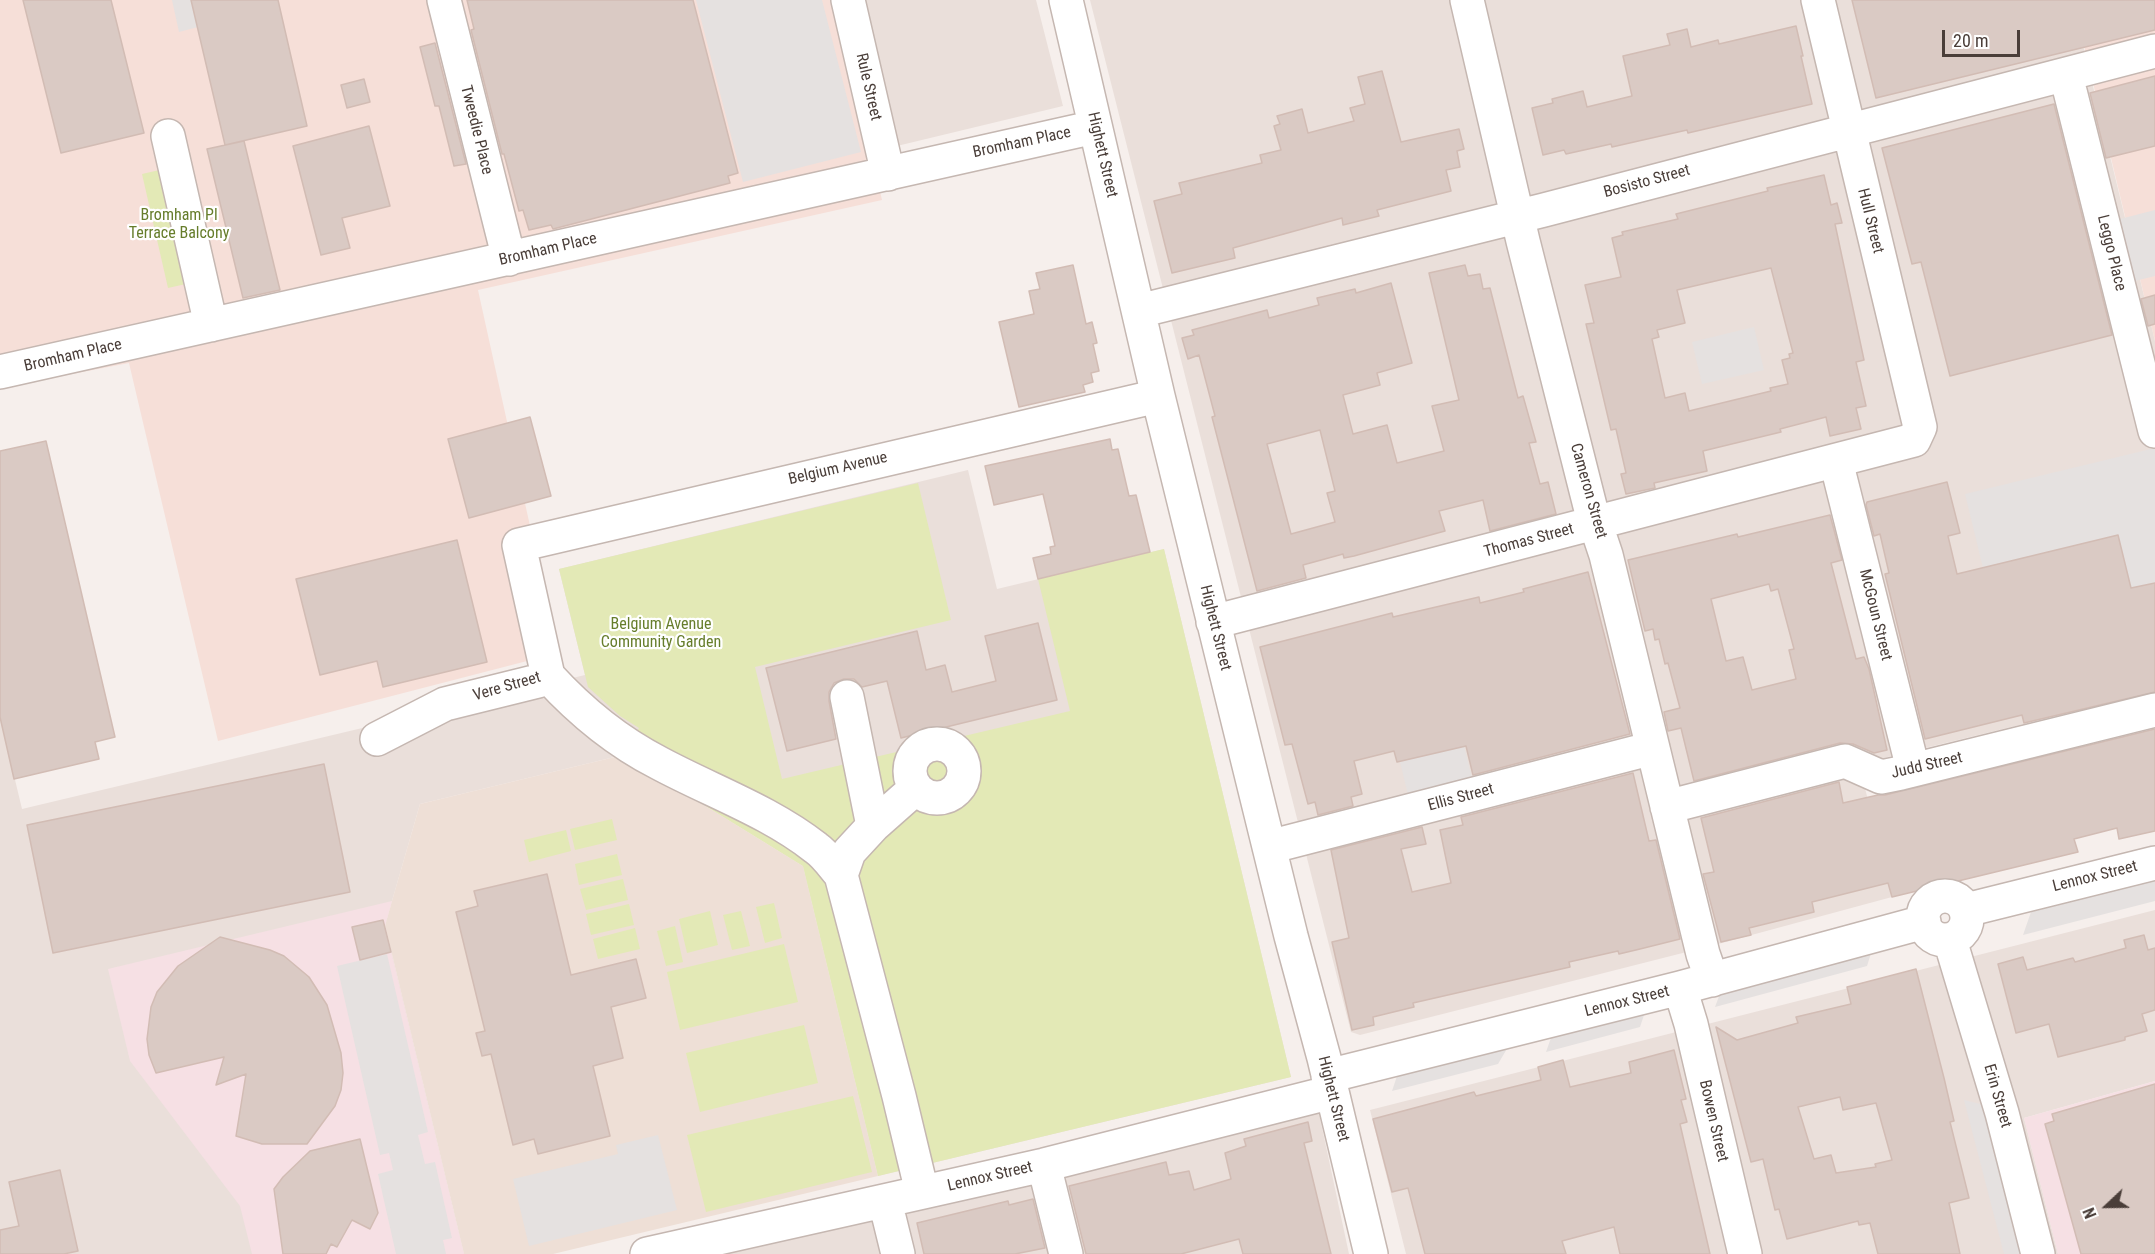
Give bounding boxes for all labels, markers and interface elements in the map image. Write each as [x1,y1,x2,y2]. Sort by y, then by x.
scale bar [1945,18,2023,56]
text: 20 m [1953,30,1988,51]
street label: Rule Street [851,51,885,123]
street label: Tweedie Place [456,83,496,177]
street label: Highett Street [1083,110,1121,200]
street label: Bromham Place [971,123,1073,163]
street label: Bosisto Street [1602,161,1692,203]
street label: Hull Street [1853,187,1887,255]
park label: Bromham Pl Terrace Balcony [129,206,229,244]
street label: Leggo Place [2092,213,2130,293]
street label: Bromham Place [497,229,599,271]
street label: Bromham Place [22,335,124,377]
street label: Cameron Street [1565,441,1611,541]
street label: Belgium Avenue [787,448,889,490]
street label: Thomas Street [1482,520,1576,562]
street label: McGoun Street [1854,567,1896,663]
street label: Highett Street [1195,583,1235,673]
park label: Belgium Avenue Community Garden [601,615,721,653]
street label: Vere Street [471,668,543,706]
street label: Judd Street [1890,748,1964,784]
street label: Ellis Street [1426,780,1496,816]
street label: Lennox Street [2051,857,2139,897]
street label: Lennox Street [1583,982,1671,1022]
street label: Highett Street [1313,1054,1353,1144]
street label: Erin Street [1979,1062,2015,1130]
street label: Bowen Street [1694,1078,1732,1164]
street label: Lennox Street [946,1158,1034,1196]
north arrow [2077,1176,2137,1236]
text: N [2079,1205,2100,1221]

